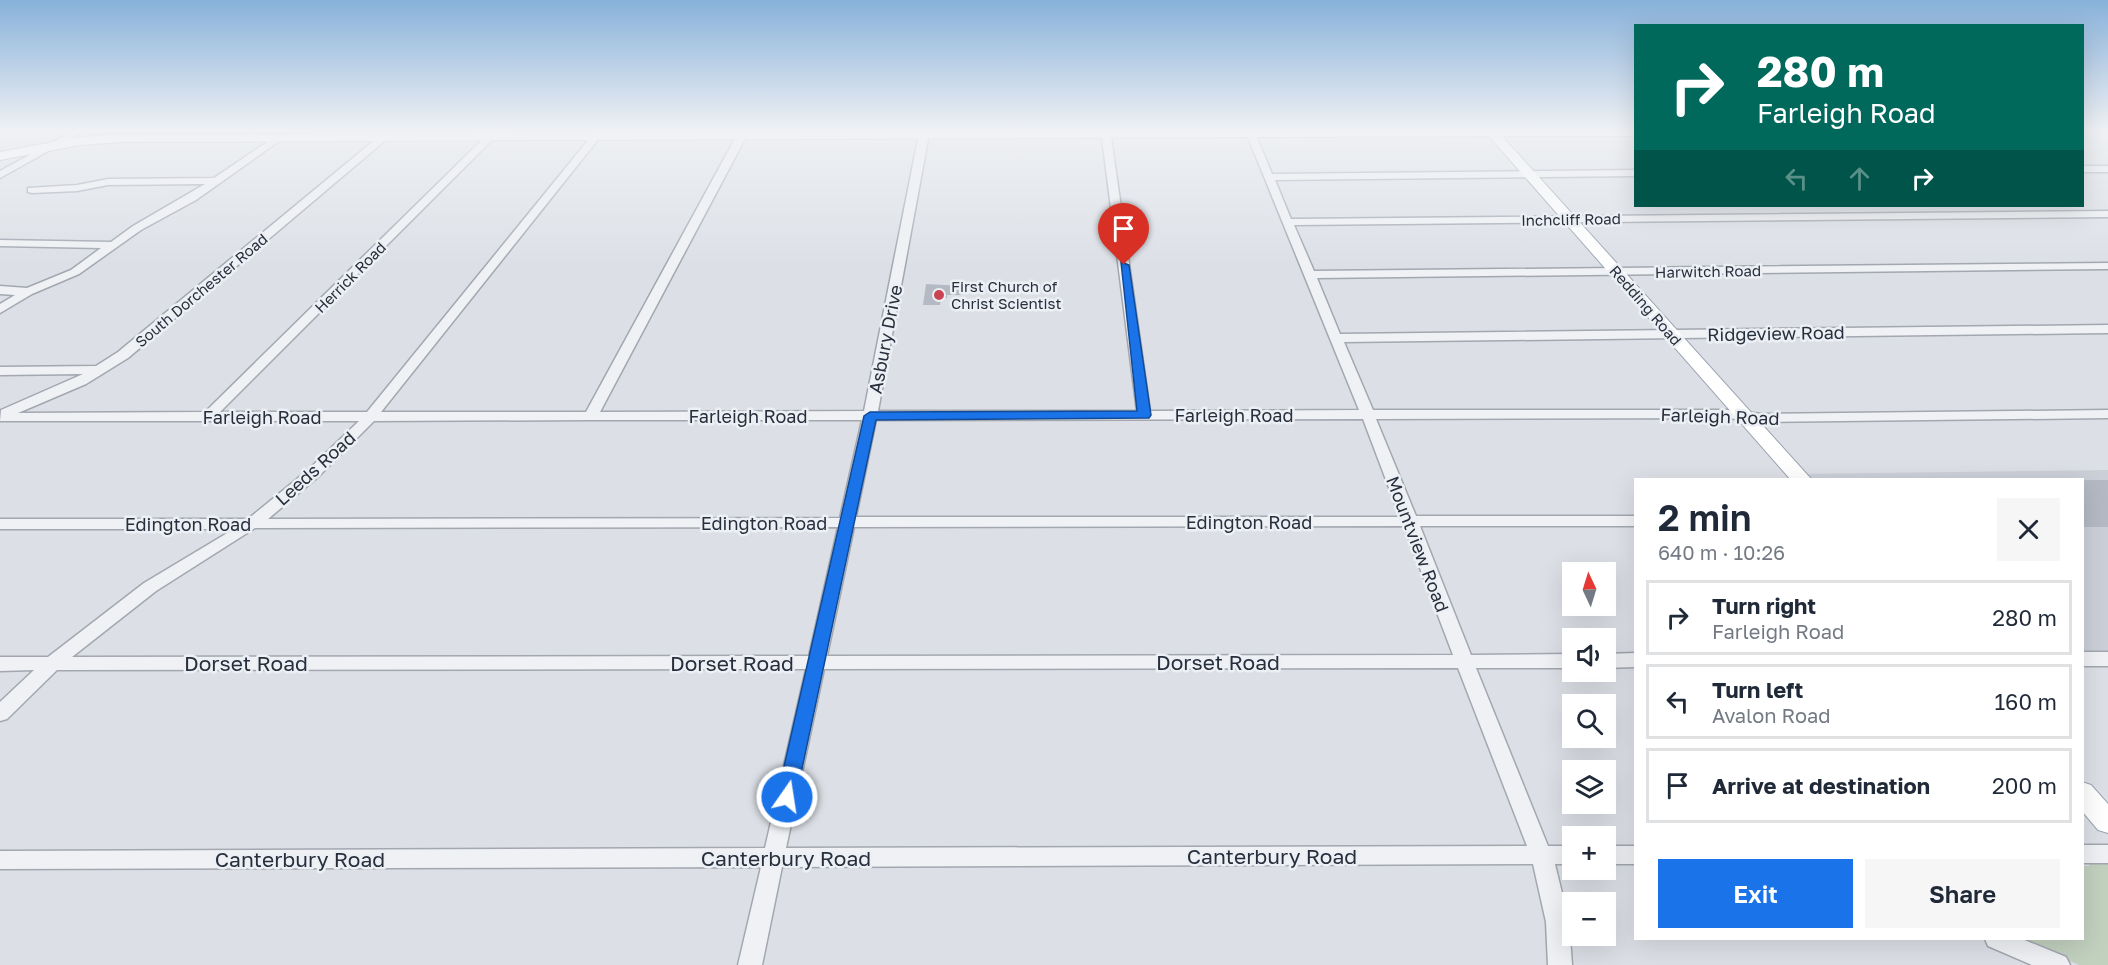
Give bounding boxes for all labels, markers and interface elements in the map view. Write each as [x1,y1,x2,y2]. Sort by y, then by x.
text: 280 m [1757,46,1884,96]
icon: right [1658,48,1736,126]
text: Farleigh Road [1757,97,1936,129]
icon: left [1780,162,1813,195]
icon: ahead [1843,162,1876,195]
icon: right [1906,162,1939,195]
pin [1098,203,1149,265]
street label: Inchcliff Road [1521,209,1621,229]
icon: arrive [1107,212,1140,245]
street label: South Dorchester Road [131,229,271,351]
street label: Herrick Road [311,238,389,316]
street label: Redding Road [1606,261,1686,349]
street label: Harwitch Road [1655,261,1761,281]
place label: First Church of Christ Scientist [951,277,1062,312]
street label: Asbury Drive [864,283,906,395]
marker: First Church of Christ Scientist [932,288,946,302]
street label: Ridgeview Road [1707,321,1845,345]
street label: Farleigh Road [1660,403,1780,429]
street label: Farleigh Road [1174,404,1294,426]
street label: Farleigh Road [688,405,808,427]
street label: Farleigh Road [202,406,322,428]
street label: Leeds Road [270,426,360,510]
street label: Mountview Road [1382,473,1454,615]
text: 2 min [1658,496,1752,539]
button: close [1997,498,2060,561]
street label: Edington Road [1186,511,1312,533]
street label: Edington Road [701,512,827,534]
street label: Edington Road [125,513,251,535]
text: 640 m · 10:26 [1658,540,1785,564]
north arrow [1562,562,1616,616]
map controls [1562,562,1616,946]
text: Turn right [1712,592,1816,619]
icon: right [1661,601,1694,634]
text: 280 m [1992,604,2057,631]
text: Farleigh Road [1712,619,1844,643]
button: sound [1562,628,1616,682]
street label: Dorset Road [1156,649,1280,675]
street label: Dorset Road [184,650,308,676]
street label: Dorset Road [670,650,794,676]
text: Turn left [1712,676,1803,703]
icon: left [1661,685,1694,718]
text: 160 m [1994,688,2057,715]
button: search [1562,694,1616,748]
text: Avalon Road [1712,703,1831,727]
button: layers [1562,760,1616,814]
position arrow [755,765,819,829]
icon: arrive [1661,769,1694,802]
text: Arrive at destination [1712,772,1930,799]
text: 200 m [1992,772,2057,799]
button: + [1562,826,1616,880]
street label: Canterbury Road [1187,843,1357,869]
street label: Canterbury Road [701,845,871,871]
street label: Canterbury Road [215,846,385,872]
button: Exit [1658,859,1853,928]
button: Share [1865,859,2060,928]
button: − [1562,892,1616,946]

